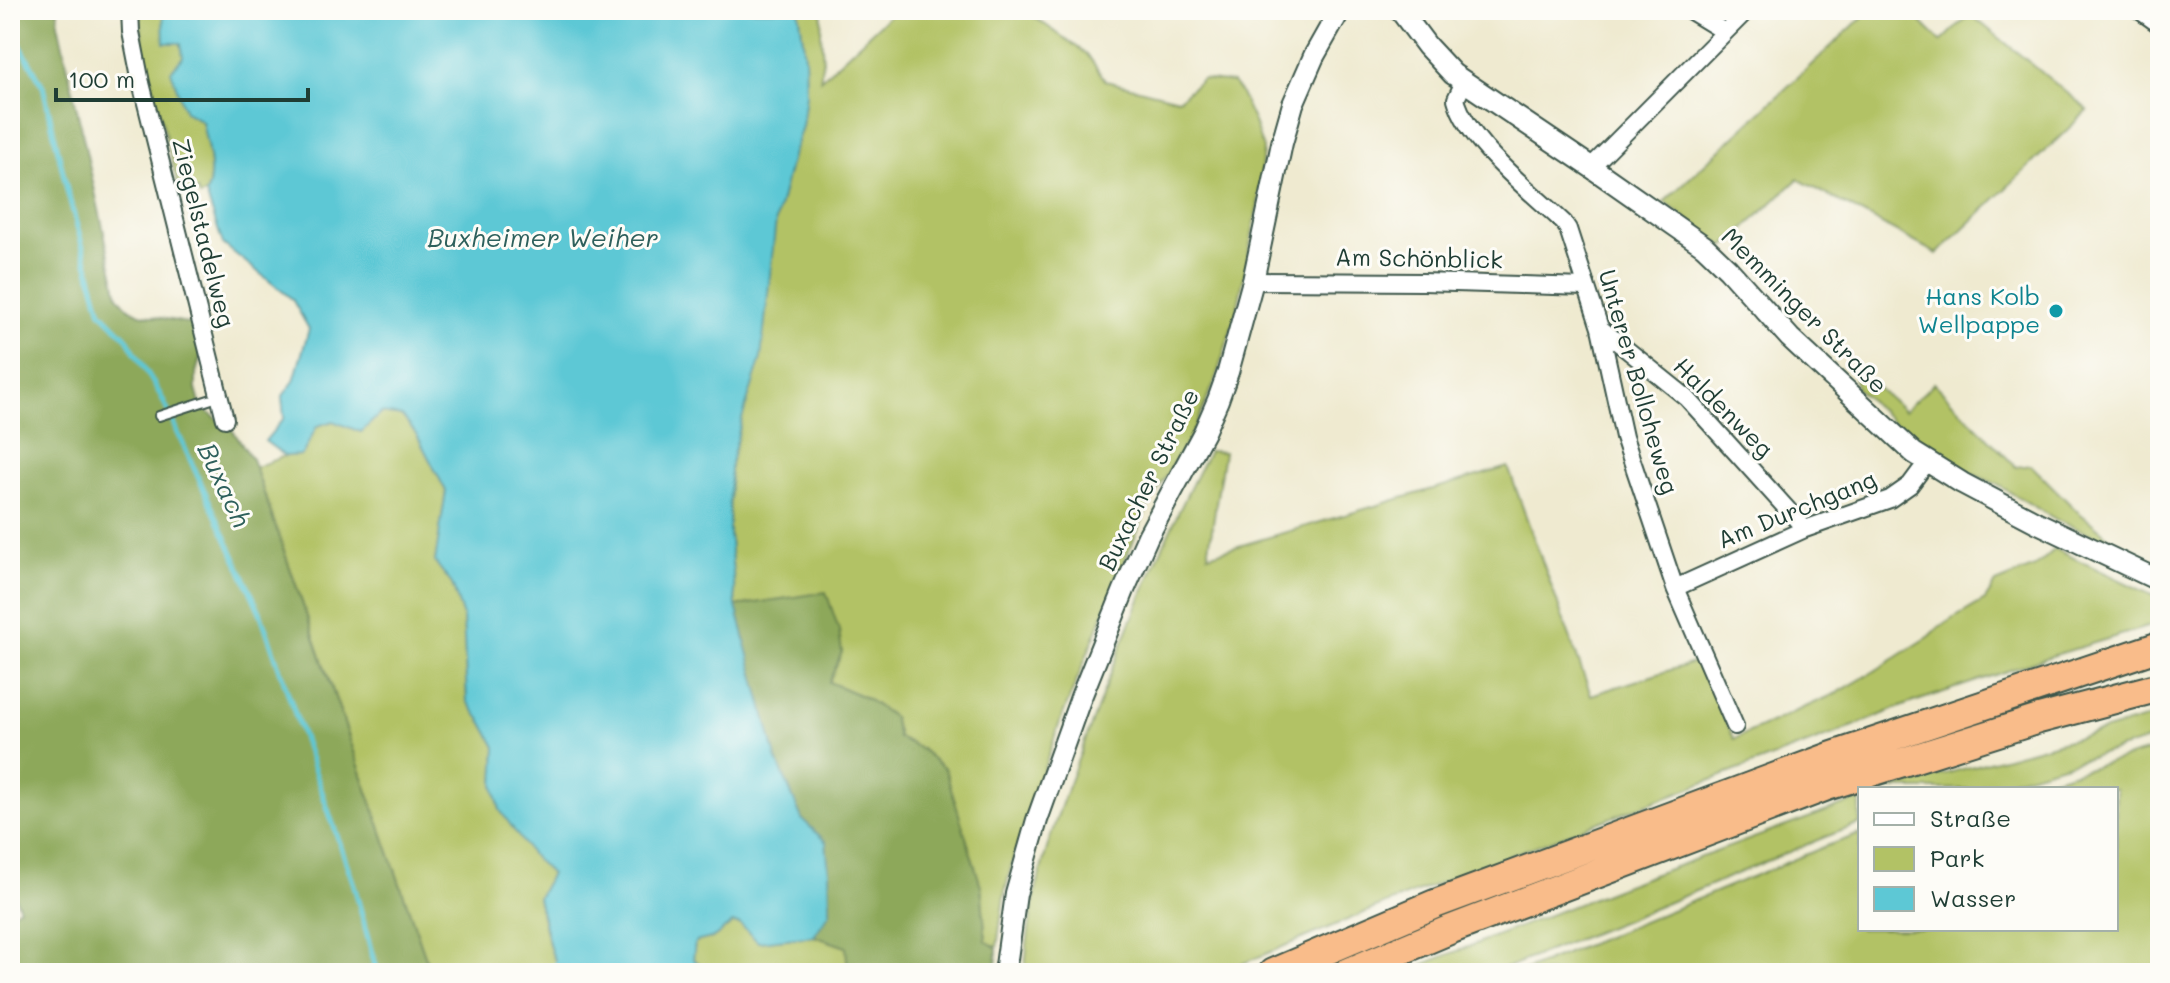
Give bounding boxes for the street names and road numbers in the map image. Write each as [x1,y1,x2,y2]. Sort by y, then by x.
street label: Ziegelstadelweg [166,135,243,330]
street label: Memminger Straße [1715,220,1895,400]
street label: Am Schönblick [1335,241,1503,274]
street label: Unterer Bolloheweg [1592,266,1686,498]
street label: Haldenweg [1668,350,1781,463]
street label: Buxacher Straße [1090,383,1205,575]
street label: Am Durchgang [1712,463,1881,555]

